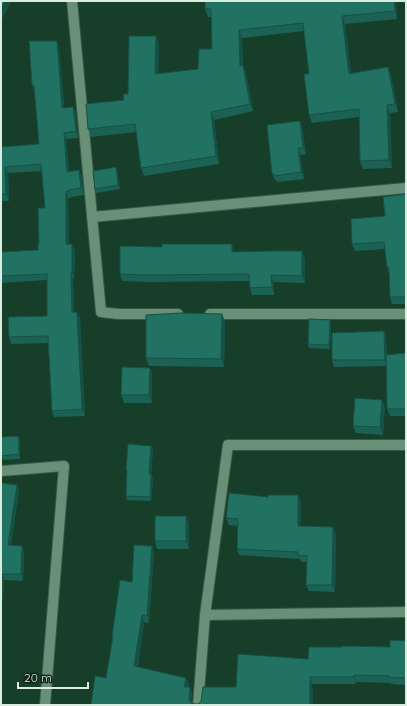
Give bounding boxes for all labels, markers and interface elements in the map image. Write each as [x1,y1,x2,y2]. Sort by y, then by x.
scale bar [18,664,88,690]
text: 20 m [24,670,52,685]

